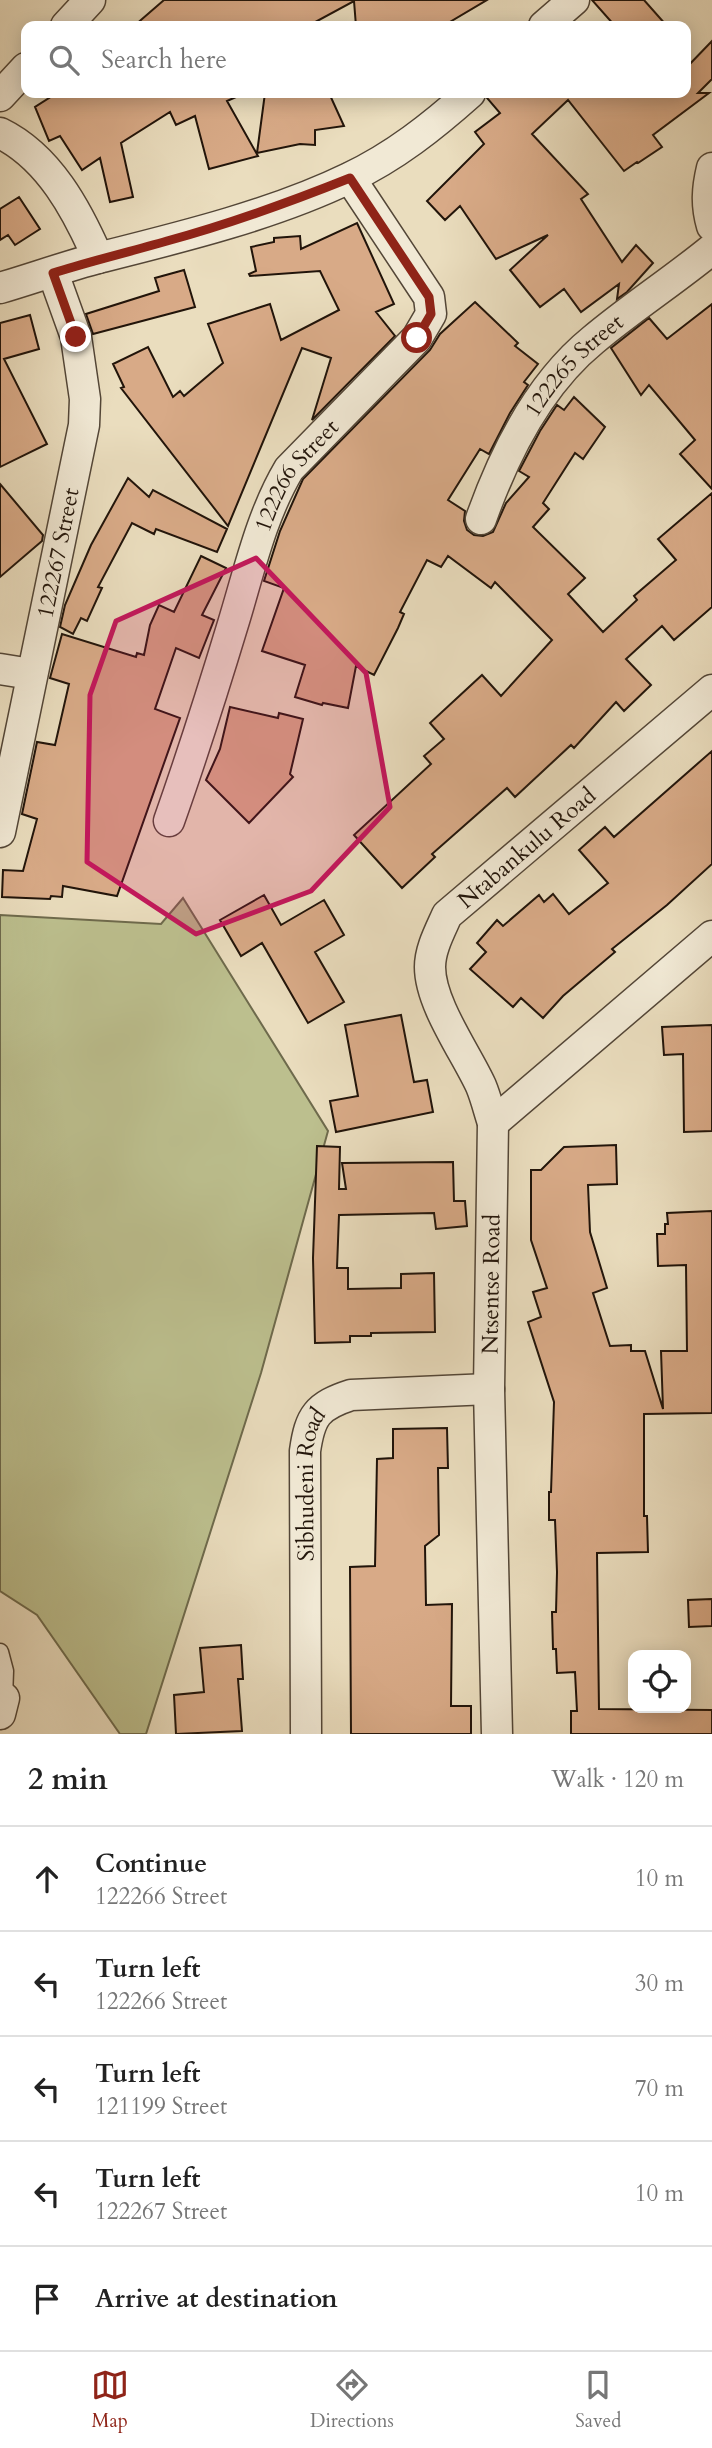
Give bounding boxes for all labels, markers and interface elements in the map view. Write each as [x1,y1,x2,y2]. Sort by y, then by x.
search box [21,21,691,98]
icon: search [45,41,83,79]
text: Search here [101,42,227,77]
street label: 122265 Street [517,306,629,422]
route end [60,321,91,352]
route start [401,322,432,353]
street label: 122266 Street [247,412,345,536]
street label: 122267 Street [29,485,86,621]
street label: Ntabankulu Road [451,779,603,915]
street label: Ntsentse Road [474,1213,507,1355]
street label: Sibhudeni Road [289,1400,333,1561]
map controls [628,1650,691,1713]
button: locate [628,1650,691,1713]
text: 2 min [28,1759,108,1800]
text: Walk · 120 m [551,1764,684,1795]
text: Continue [95,1846,207,1881]
icon: ahead [28,1860,66,1898]
text: 10 m [635,1863,684,1894]
text: 122266 Street [95,1881,227,1912]
text: Turn left [95,1951,200,1986]
icon: left [28,1965,66,2003]
text: 30 m [635,1968,684,1999]
text: 122266 Street [95,1986,227,2017]
text: Turn left [95,2056,200,2091]
icon: left [28,2070,66,2108]
text: 70 m [635,2073,684,2104]
text: 121199 Street [95,2091,227,2122]
text: Turn left [95,2161,200,2196]
icon: left [28,2175,66,2213]
text: 10 m [635,2178,684,2209]
text: 122267 Street [95,2196,227,2227]
icon: arrive [28,2280,66,2318]
text: Arrive at destination [95,2281,338,2316]
tab: Map [91,2366,129,2434]
tab: Directions [310,2366,394,2434]
tab: Saved [575,2366,621,2434]

